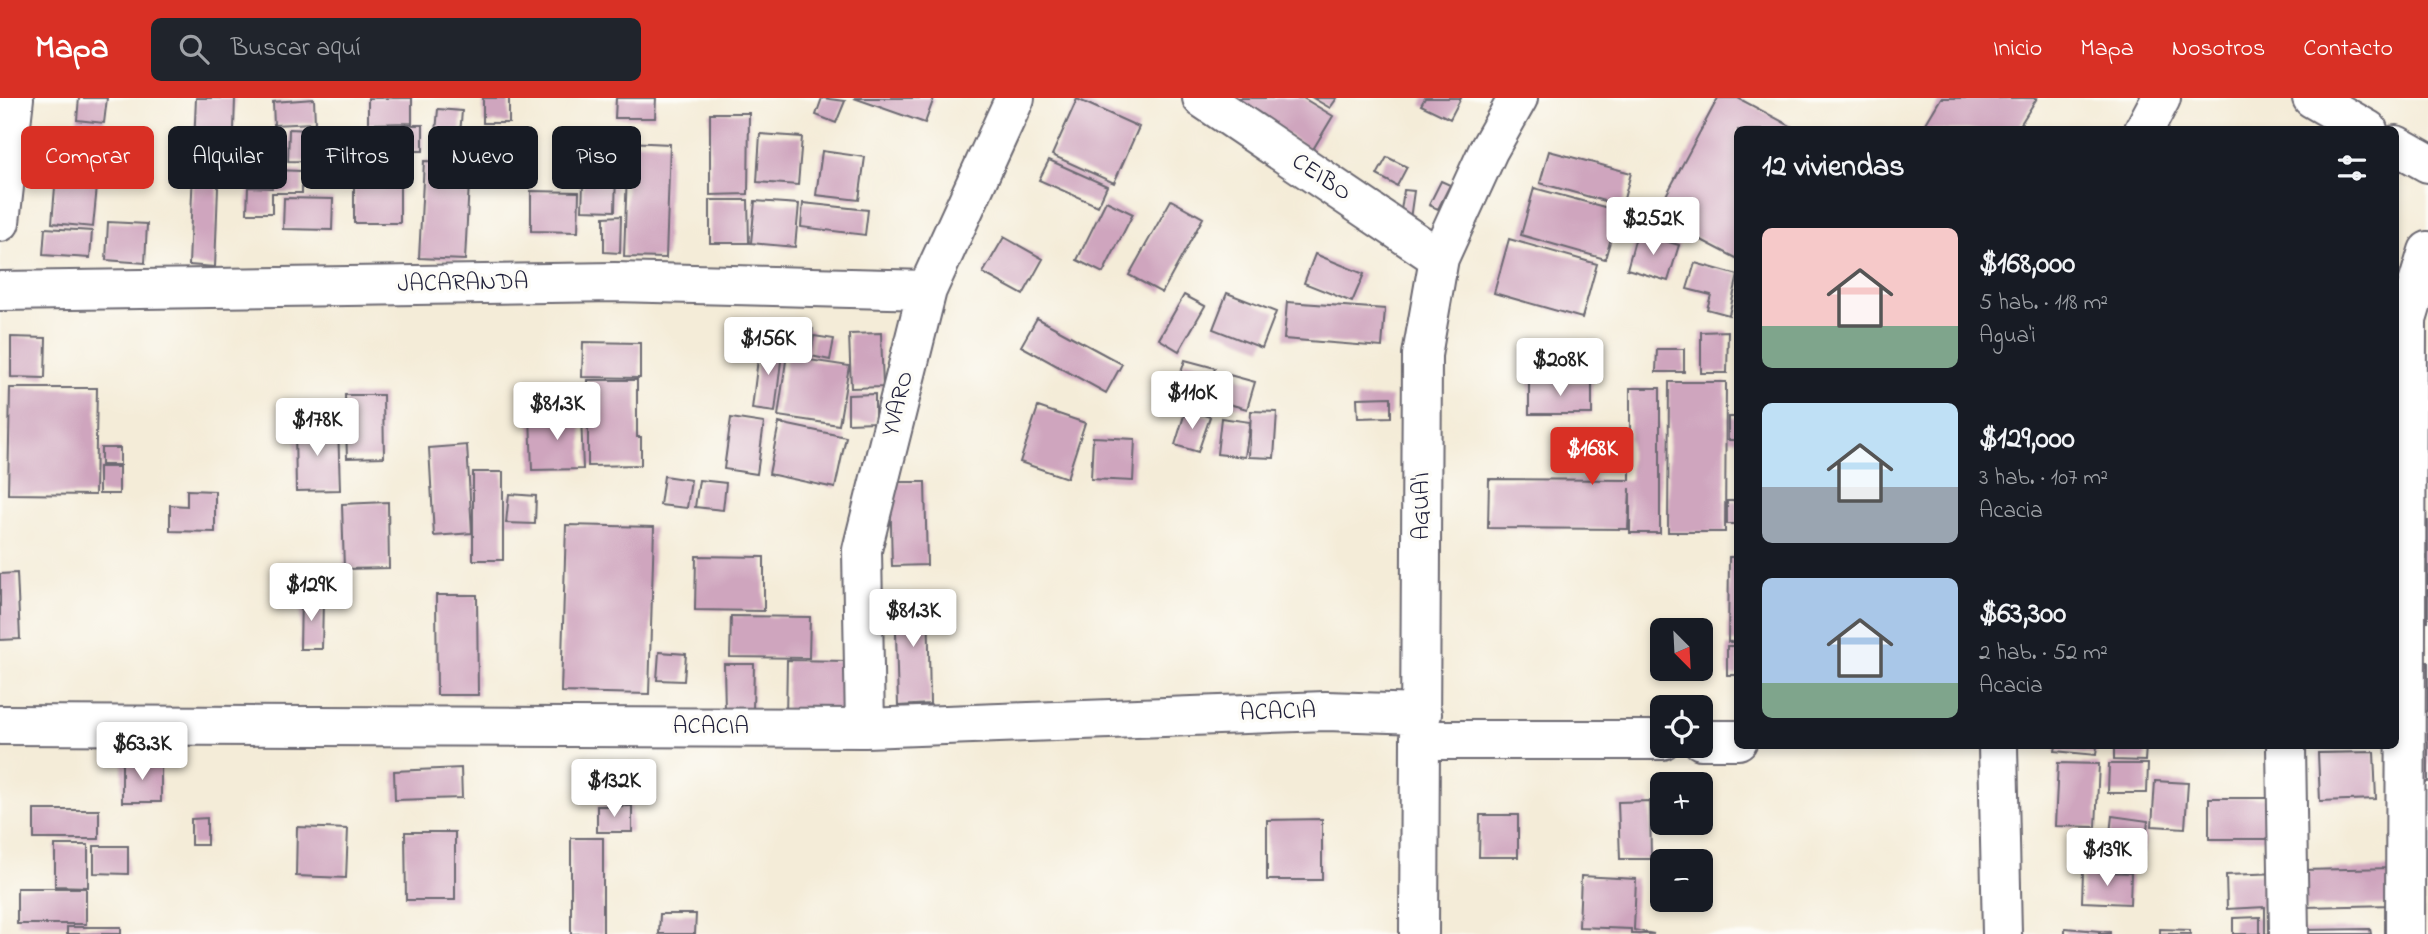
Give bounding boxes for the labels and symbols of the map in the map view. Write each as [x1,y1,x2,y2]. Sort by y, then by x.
street label: CEIBO [1284,145,1358,211]
pin: $252K [1604,198,1702,257]
street label: JACARANDA [397,265,529,303]
pin: $156K [719,317,817,377]
pin: $208K [1511,338,1609,398]
street label: YVARO [874,368,924,440]
pin: $110K [1143,372,1241,431]
pin: $81.3K [500,382,614,442]
pin: $178K [268,398,366,458]
pin: $168K [1543,428,1641,487]
street label: AGUA'I [1405,472,1440,540]
pin: $129K [262,564,360,623]
pin: $81.3K [856,589,970,649]
north arrow [1650,618,1713,681]
street label: ACACIA [1239,694,1317,732]
street label: ACACIA [673,710,749,745]
pin: $63.3K [85,722,199,782]
pin: $132K [565,760,663,819]
pin: $139K [2058,828,2156,888]

